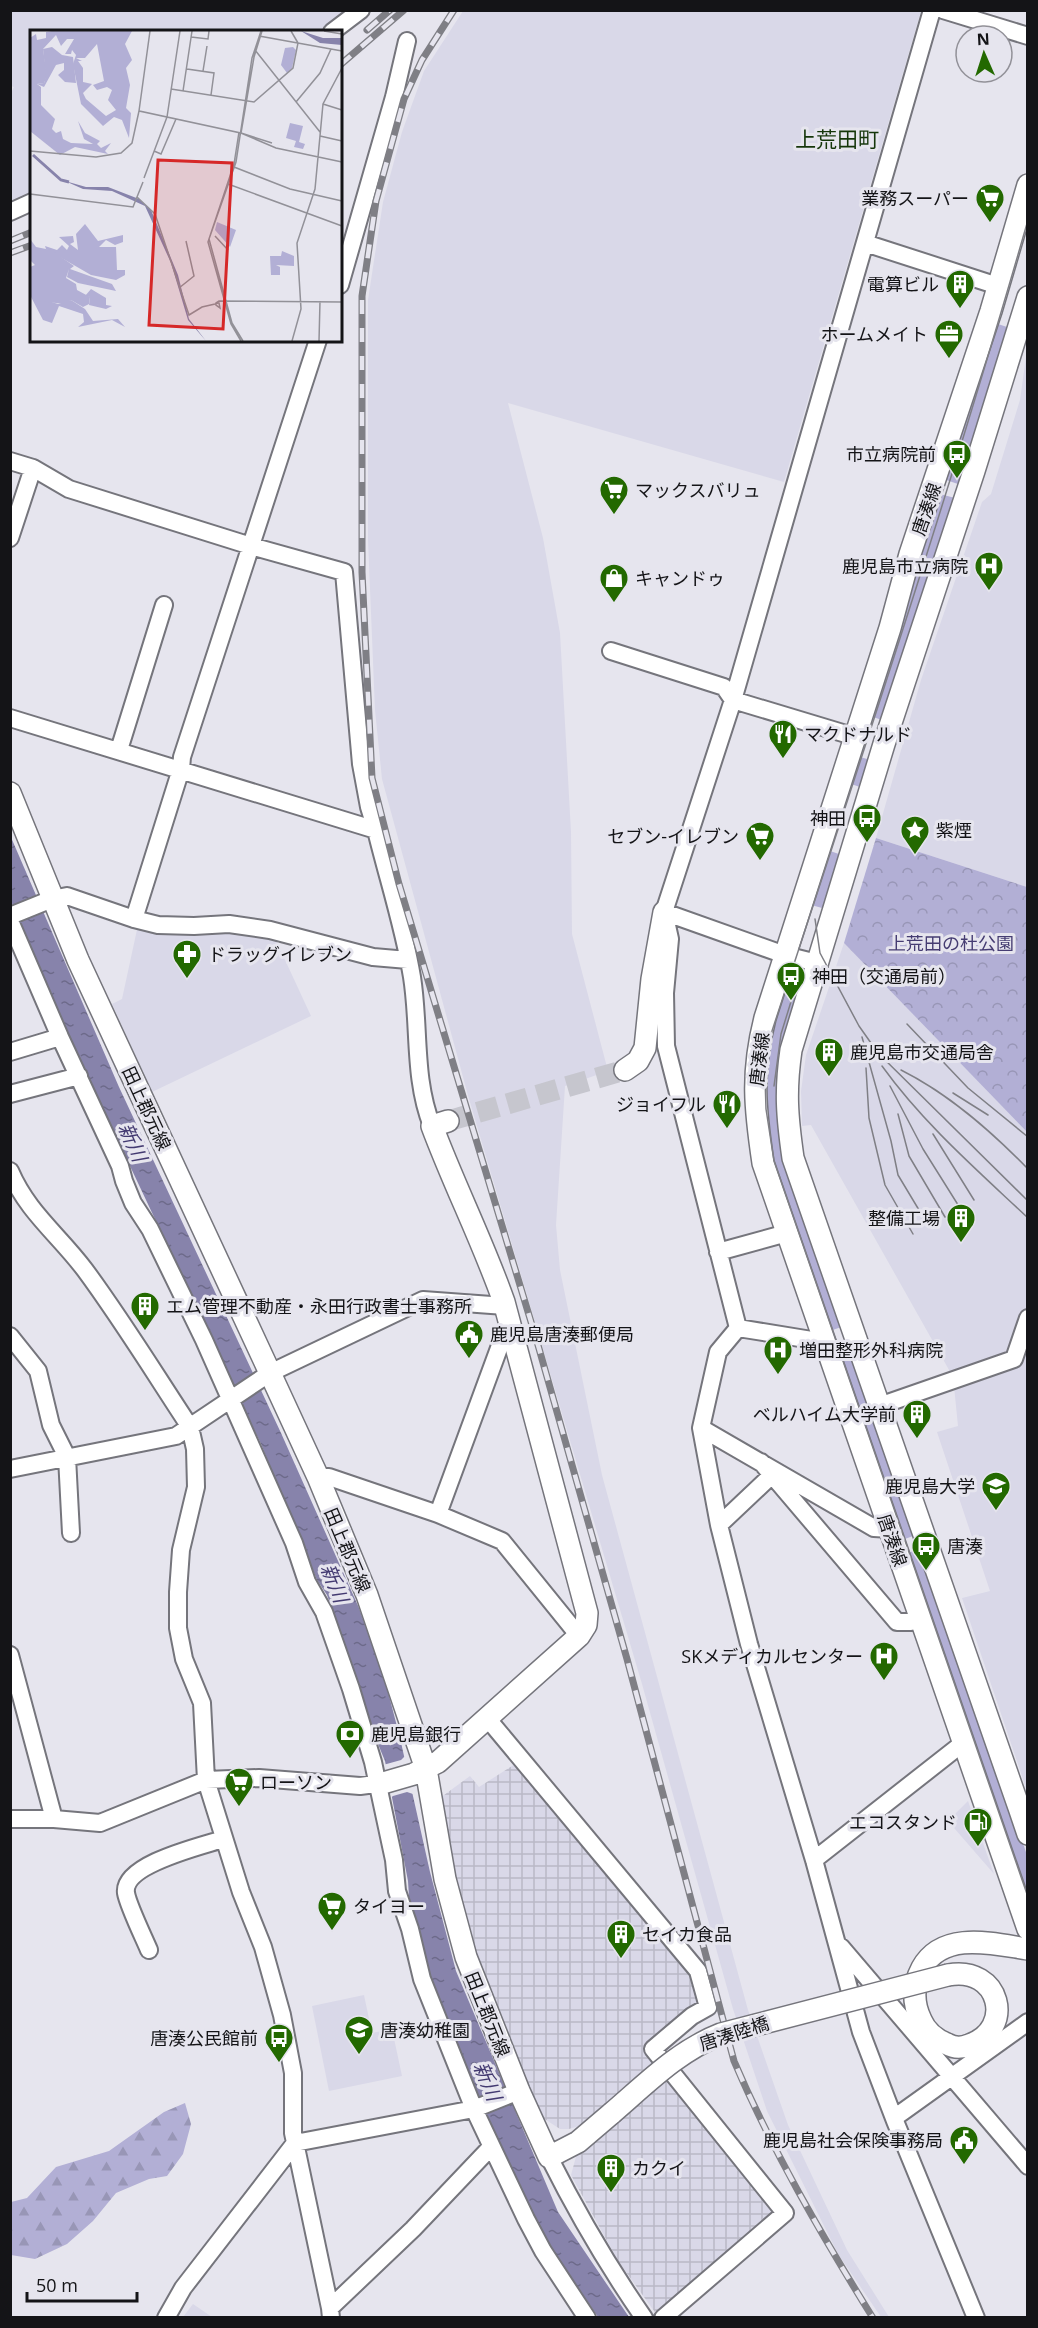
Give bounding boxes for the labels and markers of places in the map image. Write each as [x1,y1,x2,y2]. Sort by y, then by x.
supermarket icon: 業務スーパー [974,182,1006,224]
place label: 業務スーパー [861,186,969,210]
building icon: 電算ビル [944,268,976,310]
place label: 電算ビル [867,272,939,296]
office icon: ホームメイト [933,318,965,360]
place label: ホームメイト [821,322,928,346]
bus stop icon: 市立病院前 [941,438,973,480]
place label: 市立病院前 [846,442,936,466]
supermarket icon: マックスバリュ [598,474,630,516]
place label: マックスバリュ [635,478,760,502]
hospital icon: 鹿児島市立病院 [973,550,1005,592]
place label: 鹿児島市立病院 [842,554,968,578]
shop icon: キャンドゥ [598,562,630,604]
place label: キャンドゥ [635,566,725,590]
restaurant icon: マクドナルド [767,718,799,760]
place label: マクドナルド [804,722,912,746]
bus stop icon: 神田 [851,802,883,844]
place label: 神田 [810,806,846,830]
place icon: 紫煙 [899,814,931,856]
place label: 紫煙 [936,818,972,842]
supermarket icon: セブン-イレブン [744,820,776,862]
place label: セブン-イレブン [607,824,739,848]
pharmacy icon: ドラッグイレブン [171,938,203,980]
place label: ドラッグイレブン [208,942,352,966]
bus stop icon: 神田（交通局前） [775,960,807,1002]
place label: 神田（交通局前） [812,964,956,988]
building icon: 鹿児島市交通局舎 [813,1036,845,1078]
place label: 鹿児島市交通局舎 [850,1040,994,1064]
restaurant icon: ジョイフル [711,1088,743,1130]
place label: ジョイフル [616,1092,706,1116]
building icon: 整備工場 [945,1202,977,1244]
place label: 整備工場 [868,1206,940,1230]
building icon: エム管理不動産・永田行政書士事務所 [129,1290,161,1332]
place label: エム管理不動産・永田行政書士事務所 [166,1294,472,1318]
public building icon: 鹿児島唐湊郵便局 [453,1318,485,1360]
place label: 鹿児島唐湊郵便局 [490,1322,634,1346]
hospital icon: 増田整形外科病院 [762,1334,794,1376]
place label: 増田整形外科病院 [799,1338,943,1362]
building icon: ベルハイム大学前 [901,1398,933,1440]
place label: ベルハイム大学前 [753,1402,896,1426]
school or university icon: 鹿児島大学 [980,1470,1012,1512]
place label: 鹿児島大学 [885,1474,975,1498]
bus stop icon: 唐湊 [910,1530,942,1572]
place label: 唐湊 [947,1534,983,1558]
hospital icon: SKメディカルセンター [868,1640,900,1682]
place label: SKメディカルセンター [681,1644,863,1668]
bank icon: 鹿児島銀行 [334,1718,366,1760]
place label: 鹿児島銀行 [371,1722,461,1746]
supermarket icon: ローソン [223,1766,255,1808]
place label: ローソン [260,1770,332,1794]
fuel station icon: エコスタンド [962,1806,994,1848]
place label: エコスタンド [849,1810,957,1834]
supermarket icon: タイヨー [316,1890,348,1932]
place label: タイヨー [353,1894,425,1918]
building icon: セイカ食品 [605,1918,637,1960]
place label: セイカ食品 [642,1922,732,1946]
school or university icon: 唐湊幼稚園 [343,2014,375,2056]
place label: 唐湊幼稚園 [380,2018,470,2042]
bus stop icon: 唐湊公民館前 [263,2022,295,2064]
place label: 唐湊公民館前 [150,2026,258,2050]
public building icon: 鹿児島社会保険事務局 [948,2124,980,2166]
place label: 鹿児島社会保険事務局 [763,2128,943,2152]
building icon: カクイ [595,2152,627,2194]
place label: カクイ [632,2156,686,2180]

